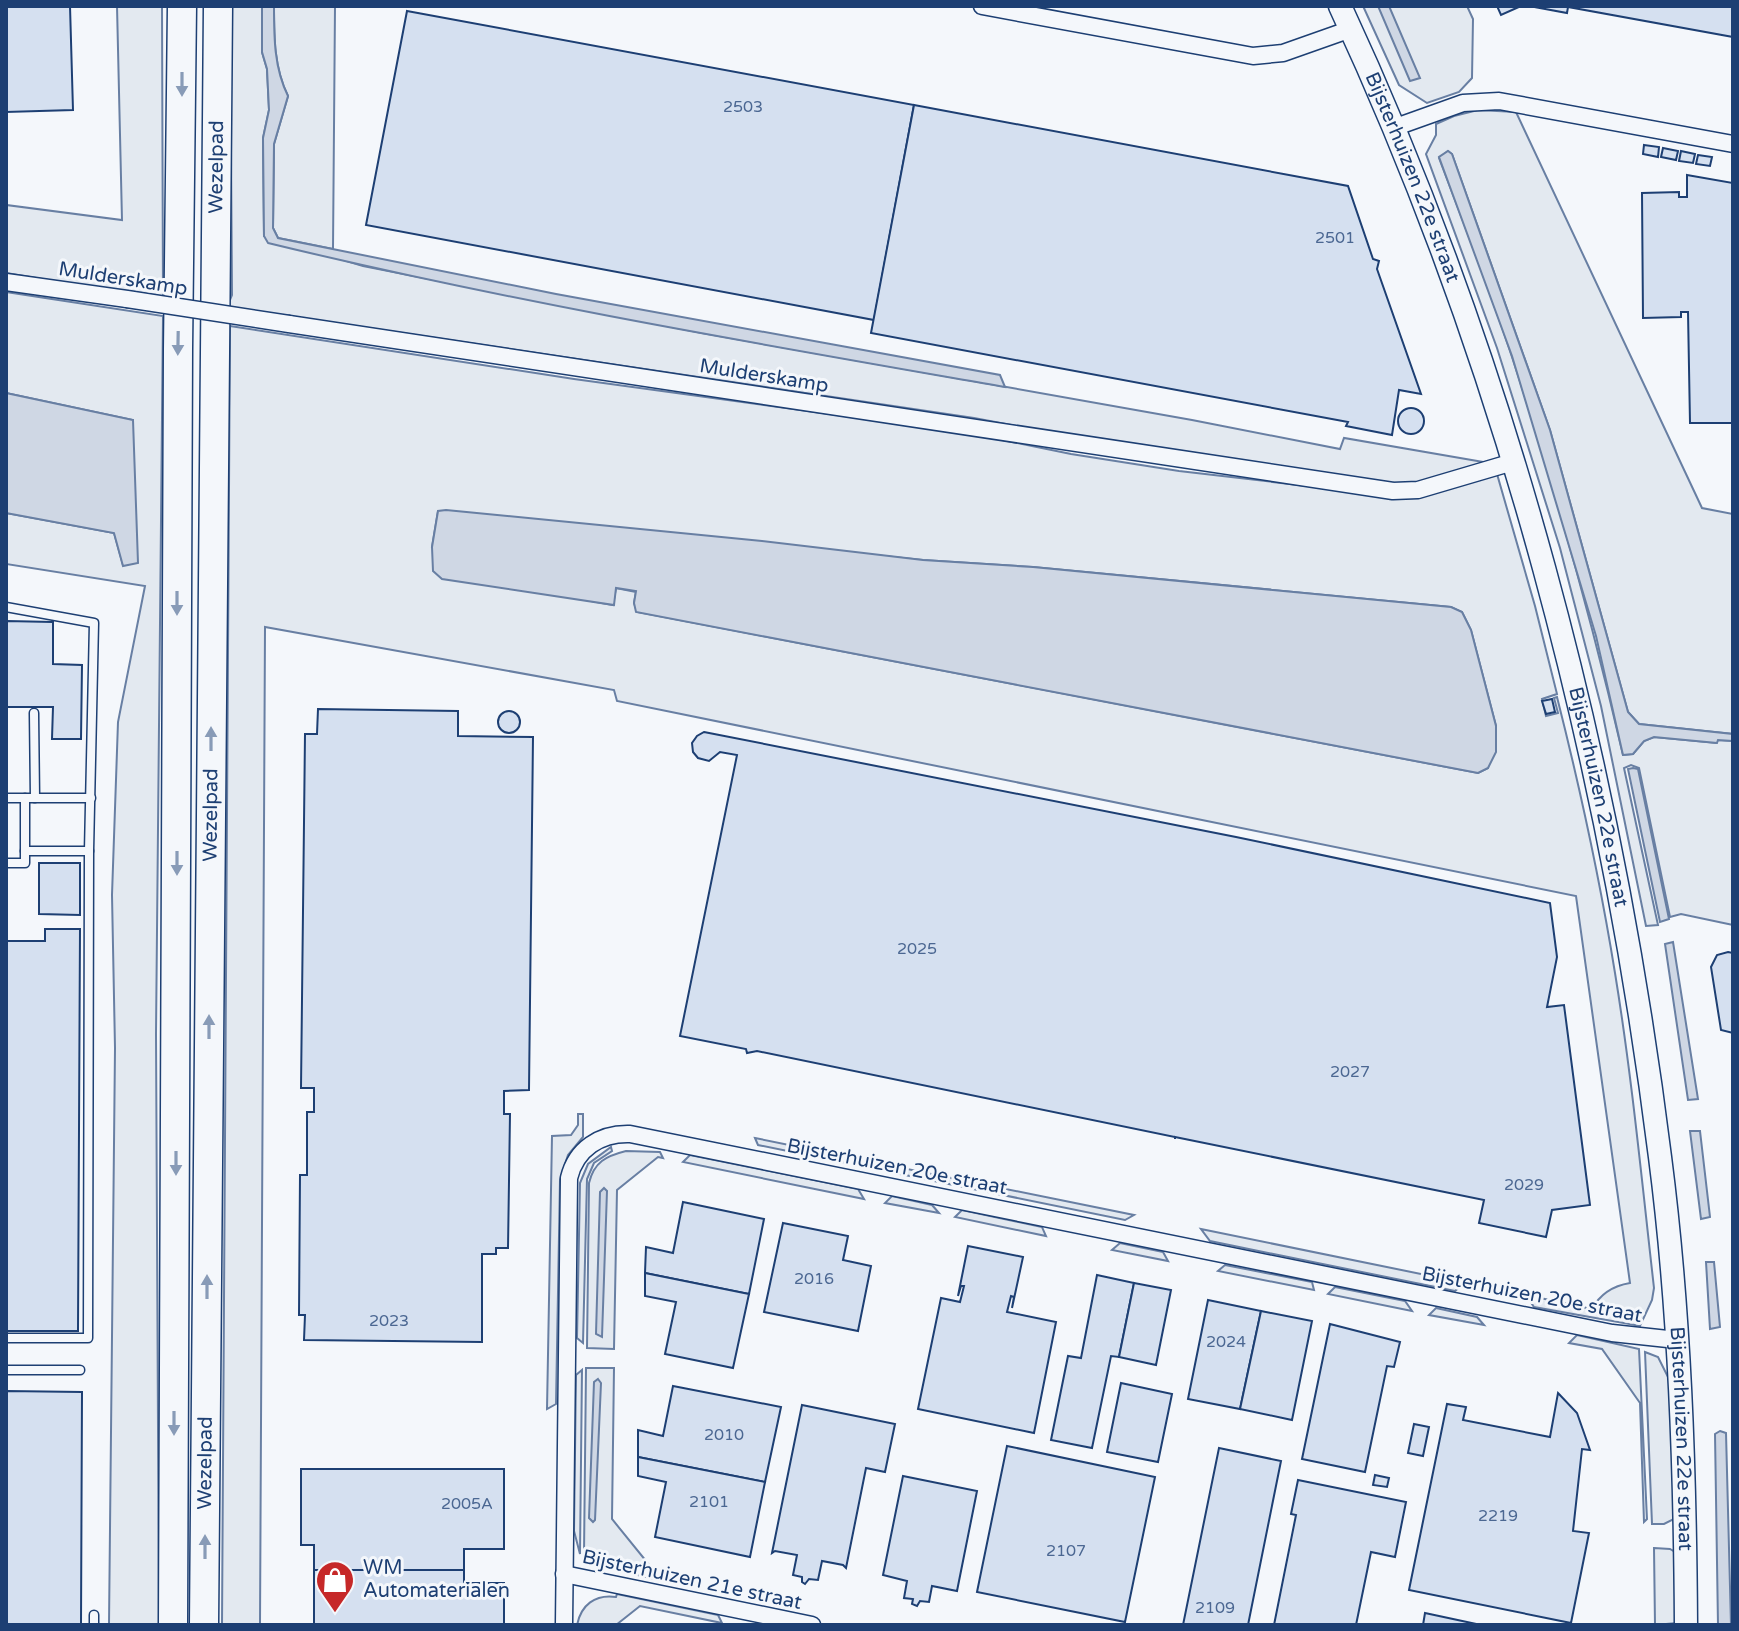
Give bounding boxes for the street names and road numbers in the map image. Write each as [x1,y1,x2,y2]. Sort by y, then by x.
street label: Bijsterhuizen 22e straat [1359,69,1465,286]
street label: Wezelpad [204,120,229,214]
street label: Mulderskamp [57,257,189,301]
street label: Mulderskamp [698,354,830,398]
street label: Bijsterhuizen 22e straat [1563,685,1633,909]
street label: Wezelpad [199,768,223,862]
street label: Bijsterhuizen 20e straat [785,1134,1010,1200]
street label: Bijsterhuizen 20e straat [1420,1262,1645,1328]
street label: Bijsterhuizen 22e straat [1664,1326,1697,1551]
street label: Wezelpad [193,1416,218,1510]
street label: Bijsterhuizen 21e straat [580,1545,804,1615]

